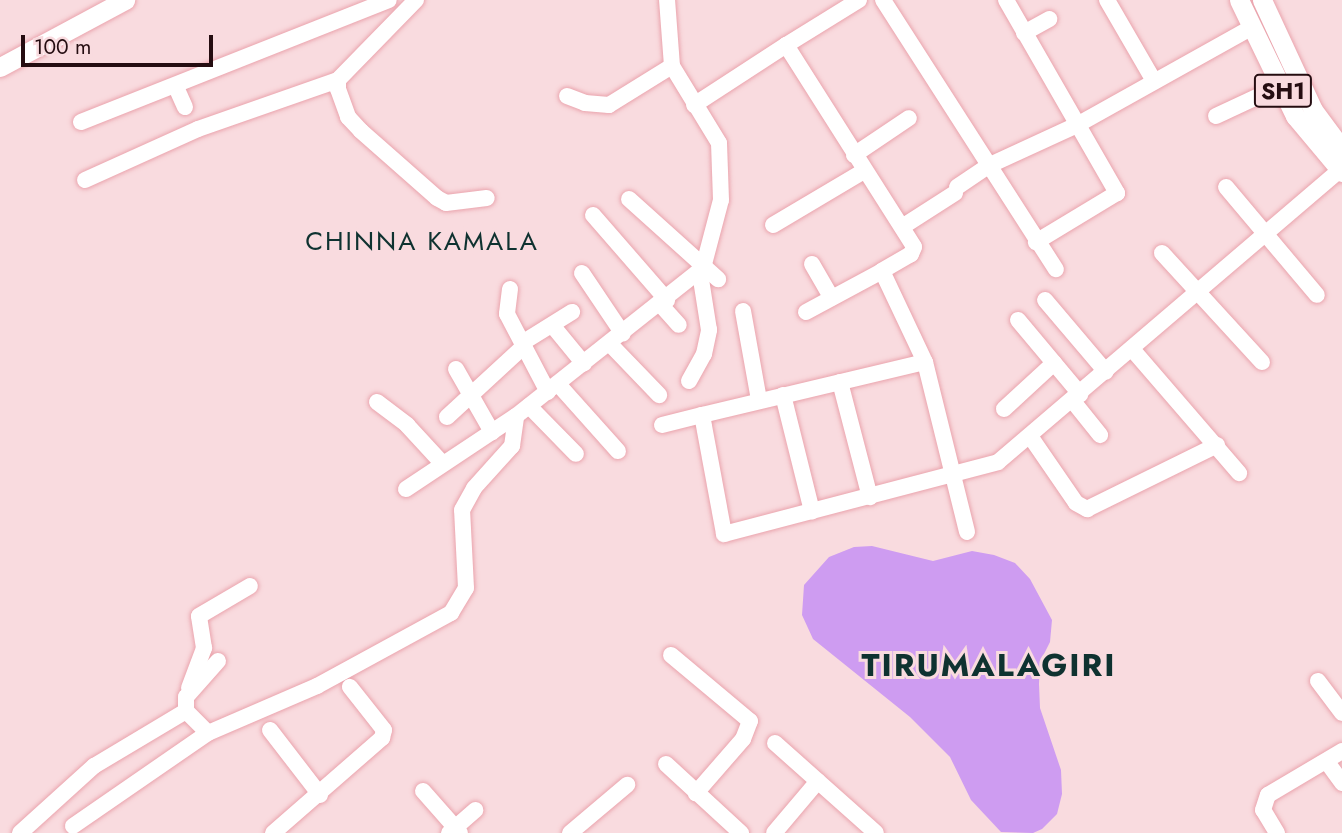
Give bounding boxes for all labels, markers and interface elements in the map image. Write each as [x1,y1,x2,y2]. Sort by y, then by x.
scale bar [24,21,217,65]
text: 100 m [34,32,91,62]
road number: SH1 [1253,72,1313,110]
district label: CHINNA KAMALA [307,226,537,258]
district label: TIRUMALAGIRI [863,646,1115,684]

